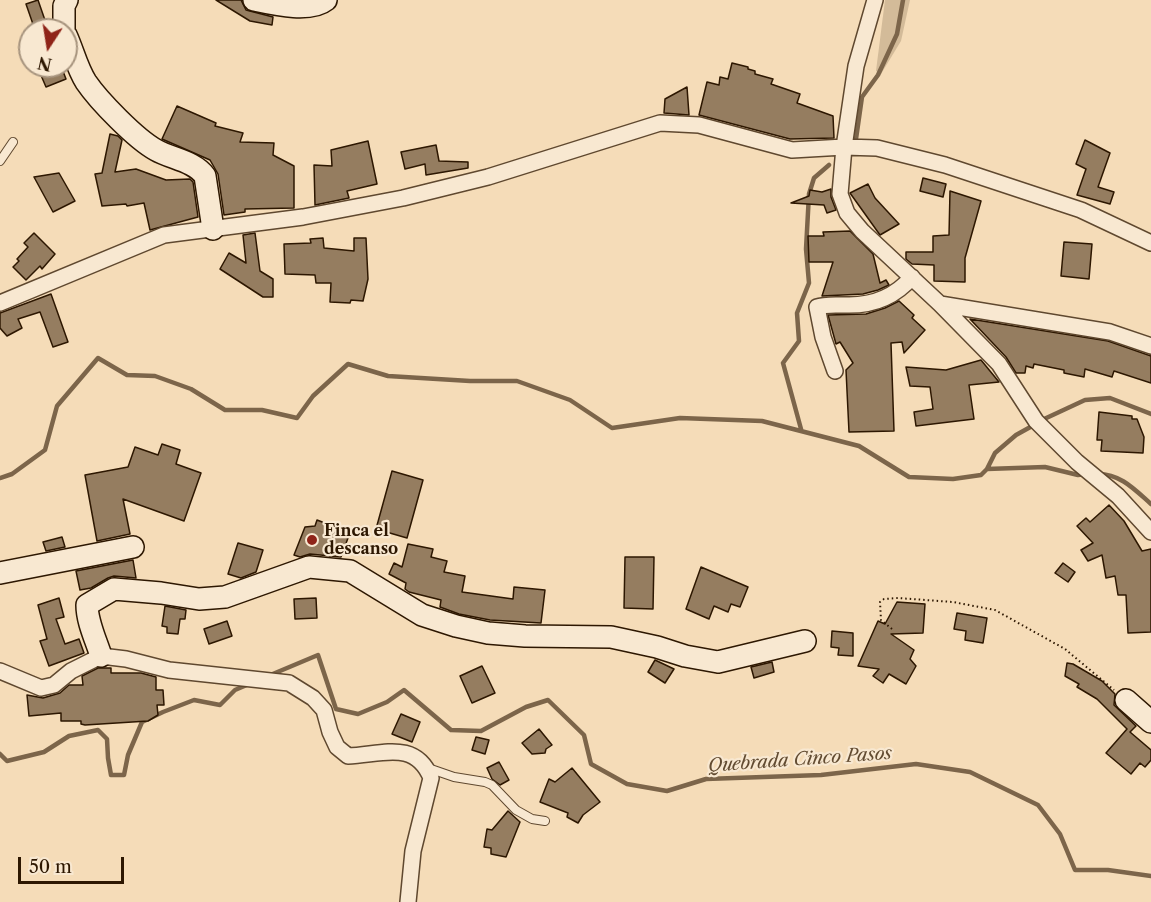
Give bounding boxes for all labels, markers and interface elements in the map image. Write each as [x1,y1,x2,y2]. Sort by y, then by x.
north arrow [18,18,78,78]
text: N [36,52,54,75]
place label: Finca el descanso [324,521,398,559]
marker: Finca el descanso [305,533,319,547]
water label: Quebrada Cinco Pasos [707,743,893,777]
scale bar [21,845,128,883]
text: 50 m [29,856,72,878]

